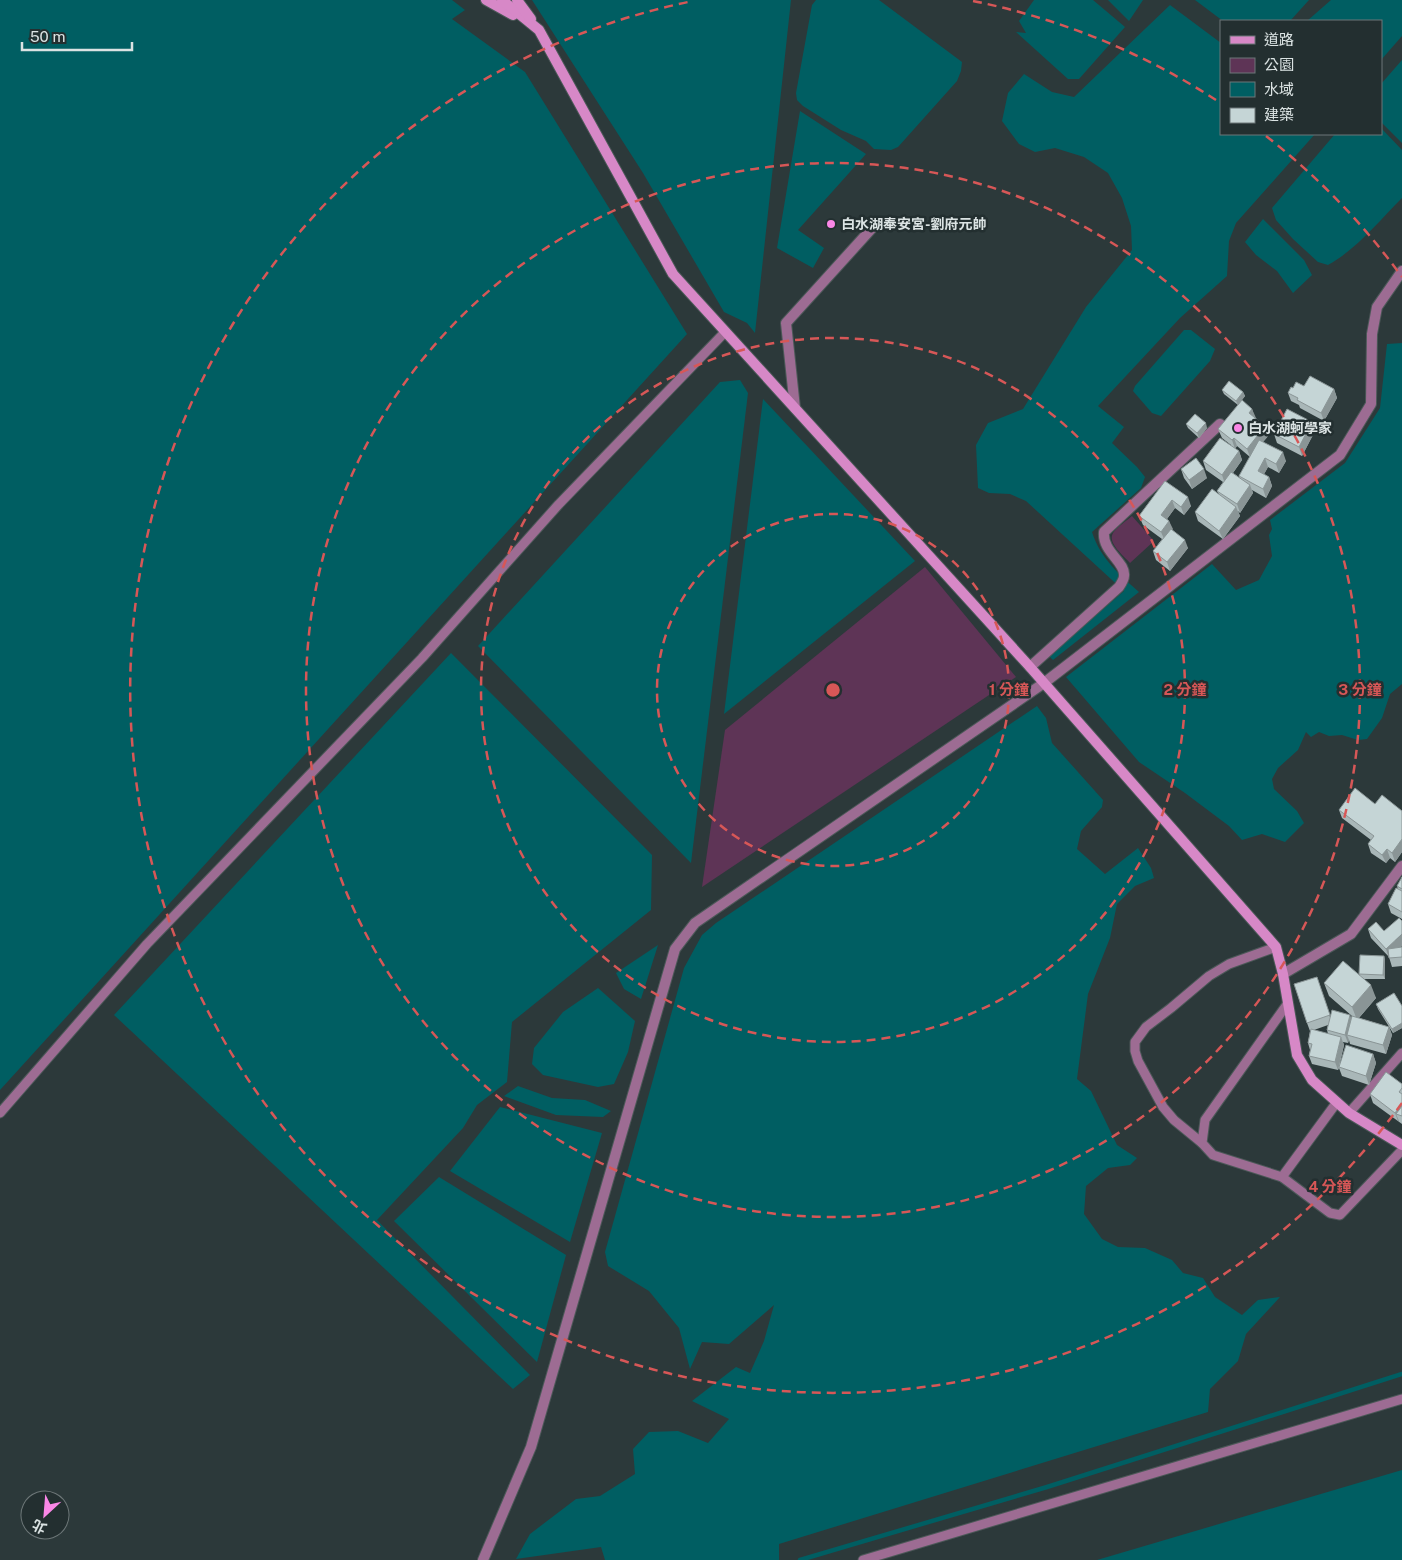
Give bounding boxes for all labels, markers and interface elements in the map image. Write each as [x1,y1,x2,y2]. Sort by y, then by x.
scale bar [22,20,132,52]
legend [1220,20,1382,135]
text: 50 m [30,28,65,45]
text: 道路 [1264,31,1294,48]
text: 公園 [1264,56,1294,73]
text: 水域 [1264,81,1294,98]
text: 建築 [1264,106,1294,123]
place label: 白水湖奉安宮-劉府元帥 [841,216,987,232]
marker: 白水湖奉安宮-劉府元帥 [825,218,837,230]
place label: 白水湖蚵學家 [1248,420,1332,436]
marker: 白水湖蚵學家 [1232,422,1244,434]
centre of rings [824,681,842,699]
text: 1 分鐘 [989,681,1029,698]
text: 2 分鐘 [1164,681,1206,698]
text: 3 分鐘 [1338,681,1382,698]
text: 4 分鐘 [1308,1178,1352,1195]
north arrow [20,1490,70,1540]
text: 北 [30,1516,49,1537]

